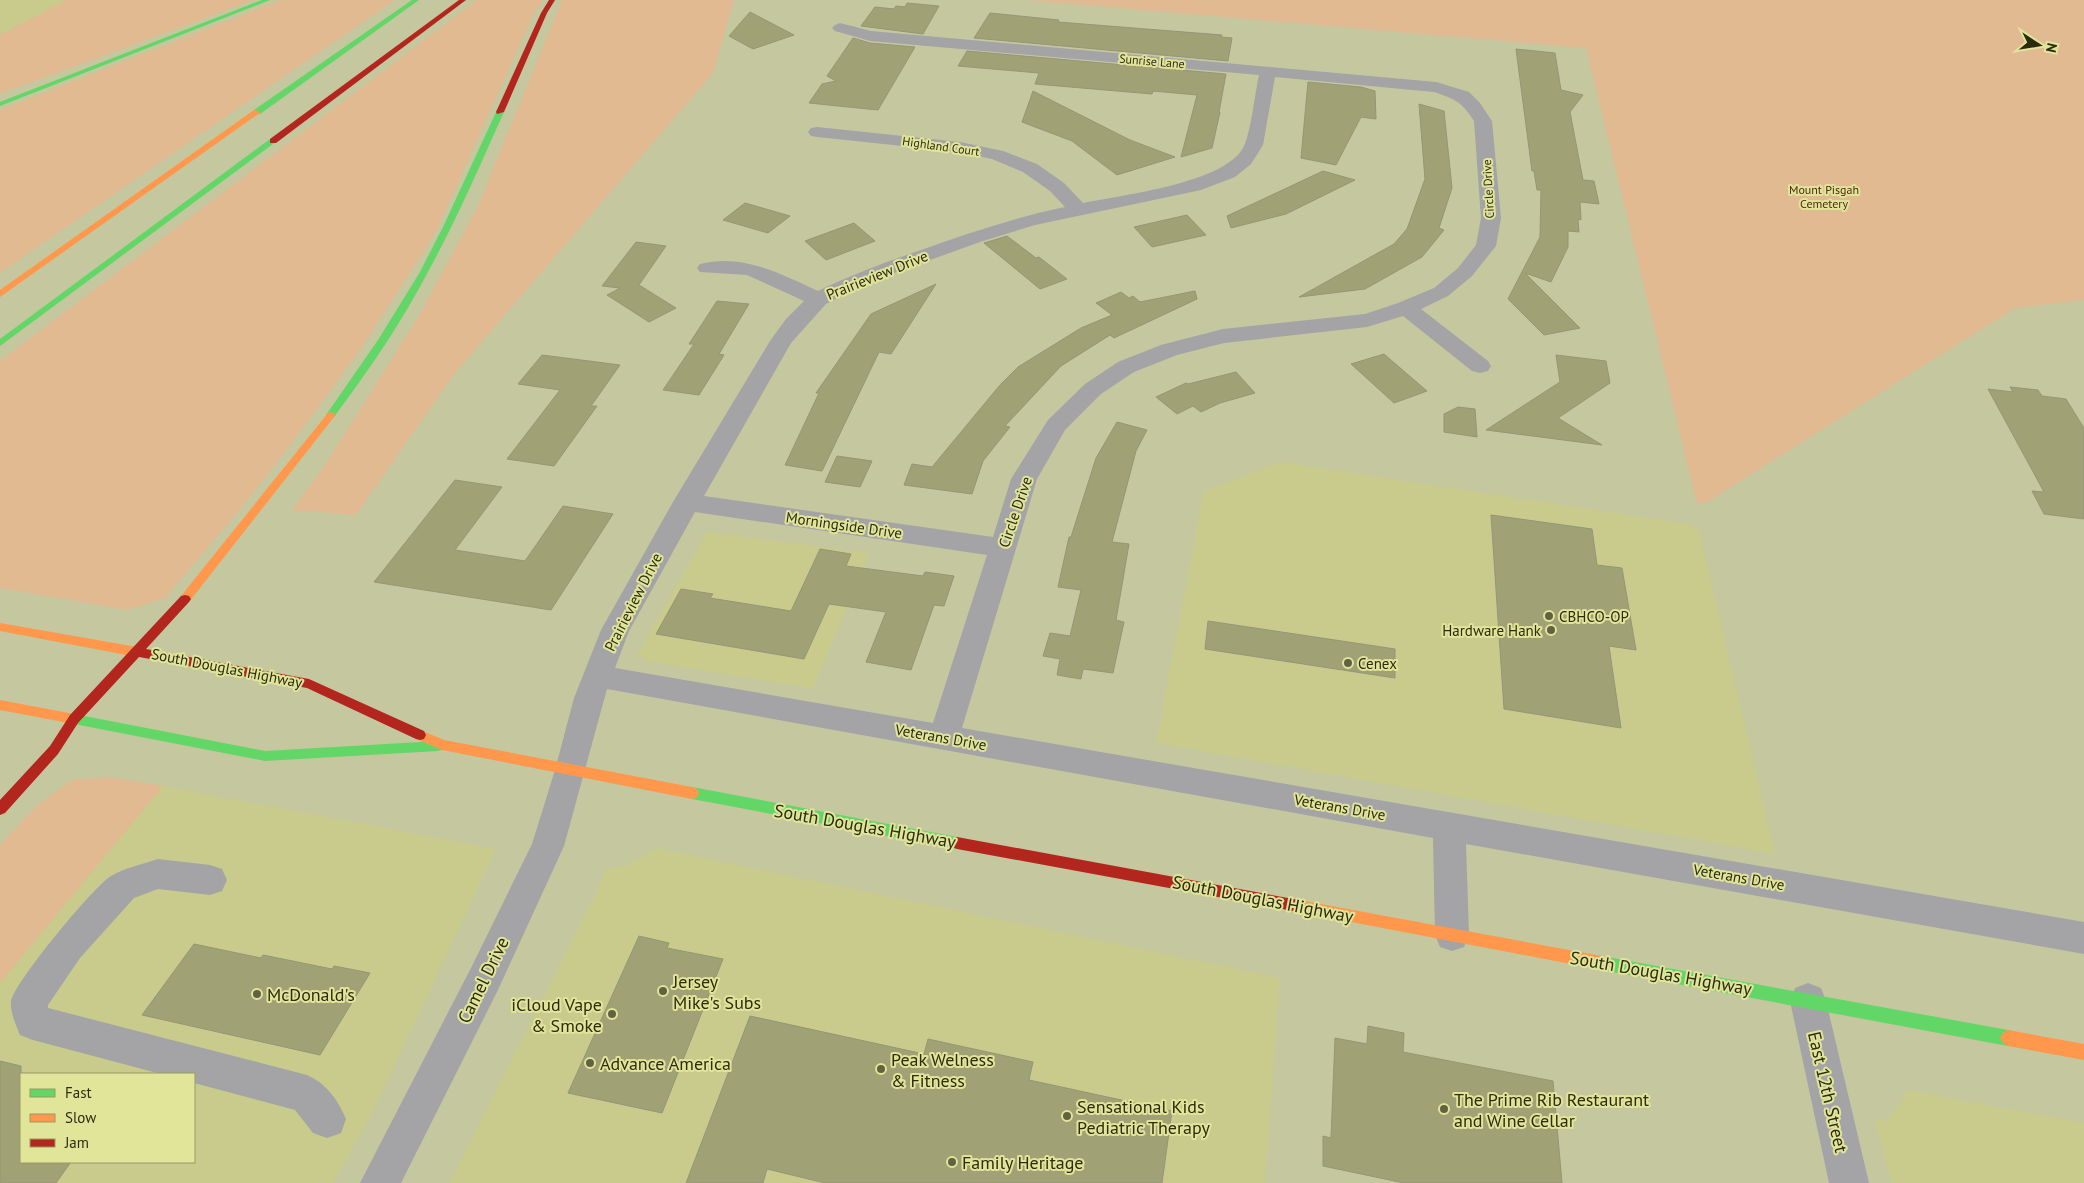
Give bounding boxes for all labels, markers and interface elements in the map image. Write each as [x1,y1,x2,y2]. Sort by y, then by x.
north arrow [2014,20,2064,70]
text: N [2042,41,2061,54]
street label: Sunrise Lane [1119,51,1185,71]
street label: Highland Court [901,133,981,159]
street label: Circle Drive [1479,159,1497,219]
park label: Mount Pisgah Cemetery [1789,182,1859,211]
street label: Prairieview Drive [823,246,931,304]
street label: Circle Drive [994,474,1036,550]
street label: Morningside Drive [785,507,903,543]
street label: Prairieview Drive [600,550,666,654]
place label: CBHCO-OP [1559,607,1629,626]
marker: CBHCO-OP [1543,610,1555,622]
place label: Hardware Hank [1442,621,1542,640]
marker: Hardware Hank [1545,624,1557,636]
street label: South Douglas Highway [150,644,304,692]
place label: Cenex [1358,654,1397,673]
marker: Cenex [1342,657,1354,669]
street label: Veterans Drive [893,719,988,754]
street label: Veterans Drive [1292,789,1387,824]
street label: South Douglas Highway [772,799,958,853]
street label: Veterans Drive [1691,859,1786,894]
street label: South Douglas Highway [1170,870,1356,928]
street label: Camel Drive [452,933,514,1027]
street label: South Douglas Highway [1568,946,1754,1000]
place label: Jersey Mike's Subs [672,970,761,1014]
place label: McDonald's [267,983,355,1006]
marker: Jersey Mike's Subs [657,985,669,997]
marker: McDonald's [251,988,263,1000]
place label: iCloud Vape & Smoke [511,993,602,1037]
marker: iCloud Vape & Smoke [606,1008,618,1020]
street label: East 12th Street [1803,1029,1853,1155]
place label: Peak Welness & Fitness [891,1048,994,1092]
place label: Advance America [600,1052,731,1075]
marker: Advance America [584,1057,596,1069]
marker: Peak Welness & Fitness [875,1063,887,1075]
legend [20,1073,195,1163]
text: Fast [65,1083,92,1102]
place label: The Prime Rib Restaurant and Wine Cellar [1454,1088,1649,1132]
place label: Sensational Kids Pediatric Therapy [1077,1095,1211,1139]
marker: The Prime Rib Restaurant and Wine Cellar [1438,1103,1450,1115]
text: Slow [65,1108,96,1127]
marker: Sensational Kids Pediatric Therapy [1061,1110,1073,1122]
text: Jam [64,1133,89,1152]
place label: Family Heritage [962,1151,1084,1174]
marker: Family Heritage [946,1156,958,1168]

